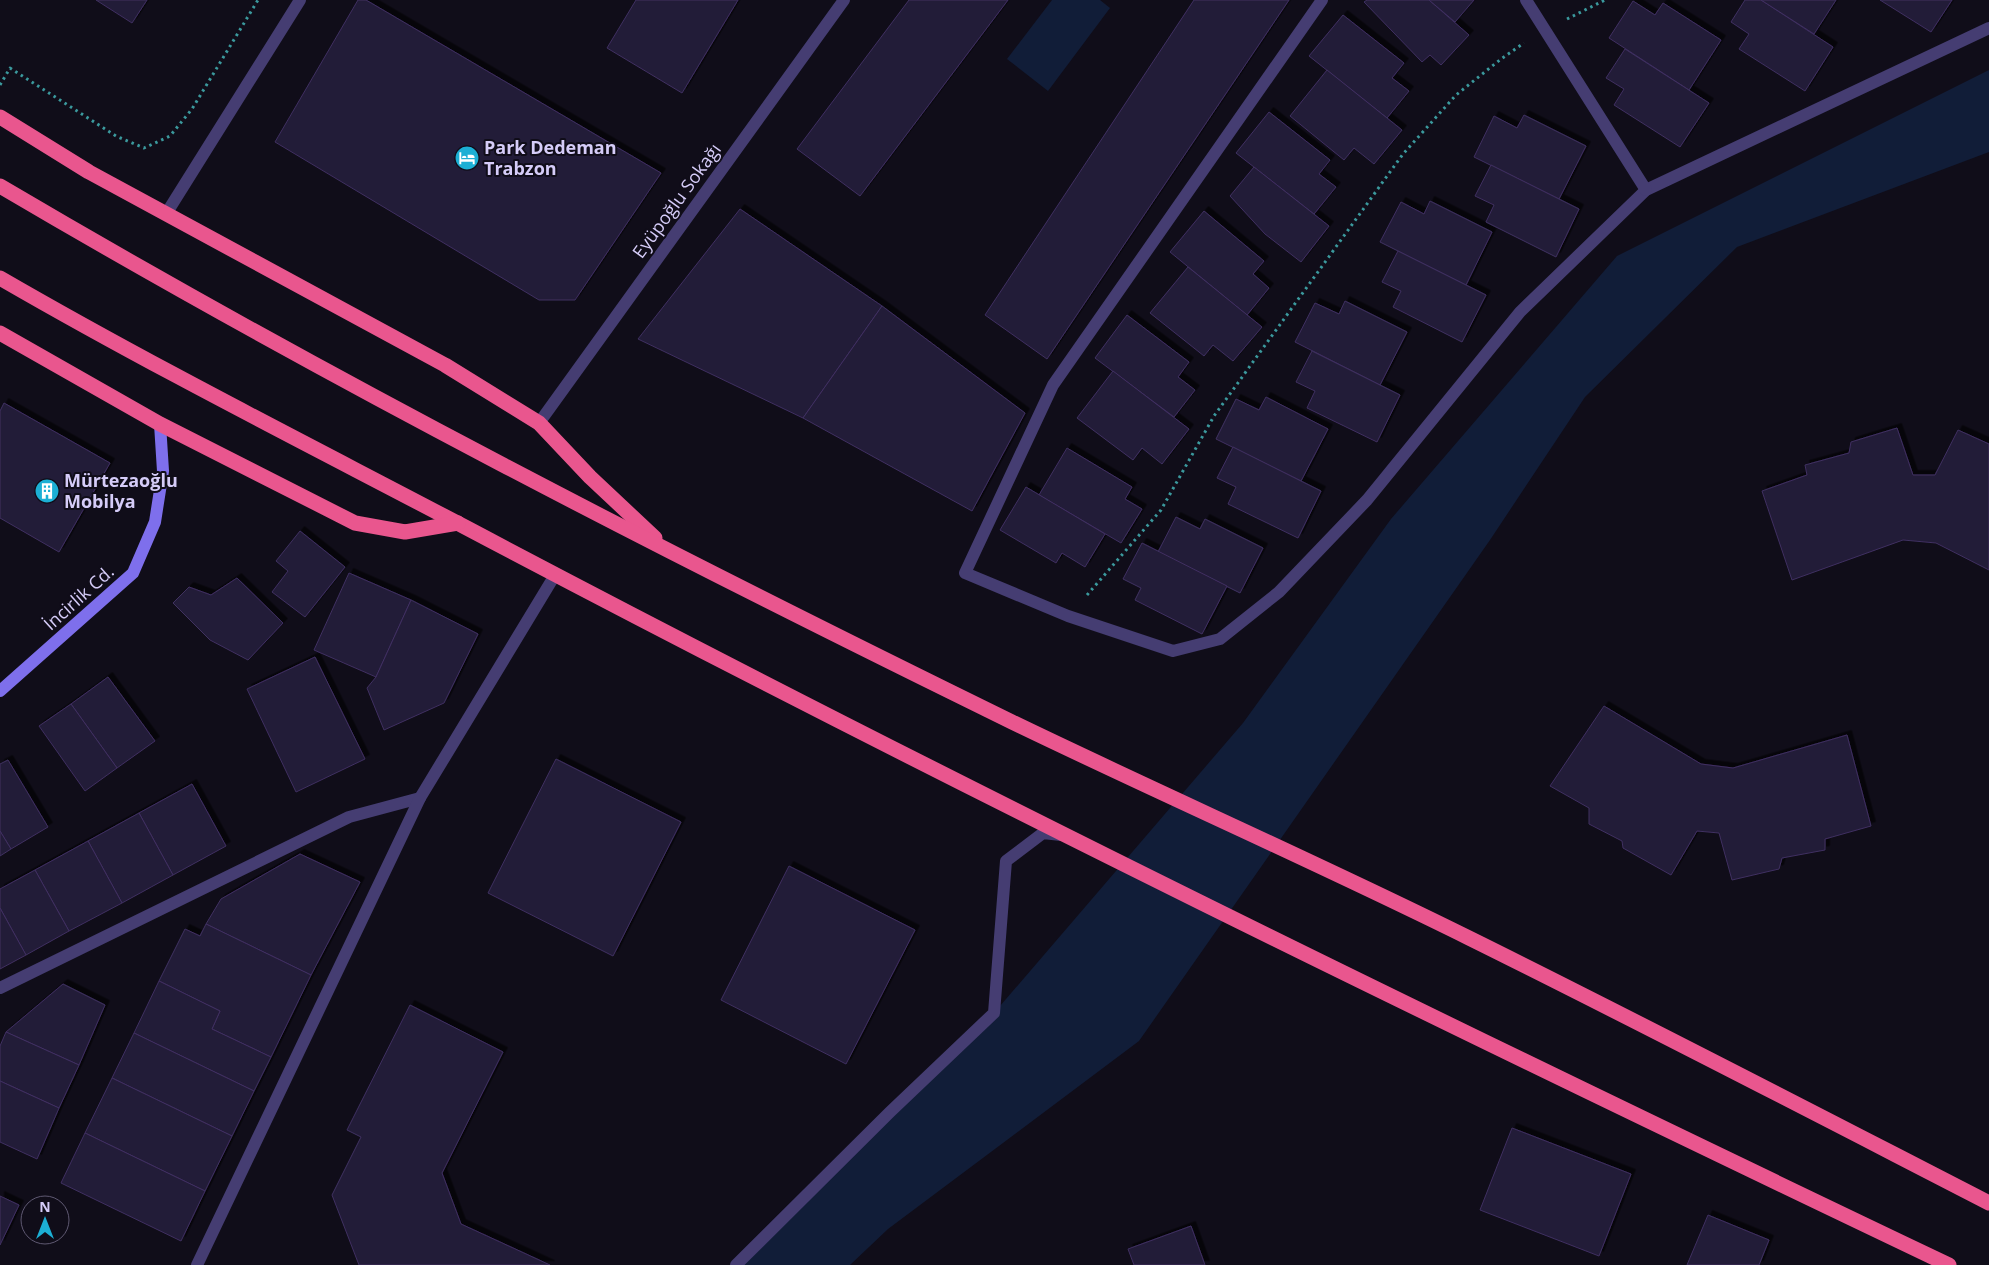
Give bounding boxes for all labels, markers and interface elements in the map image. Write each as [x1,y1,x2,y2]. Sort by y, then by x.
place label: Park Dedeman Trabzon [484,135,617,180]
street label: Eyüpoğlu Sokağı [626,138,726,263]
hotel icon: Park Dedeman Trabzon [454,145,480,171]
place label: Mürtezaoğlu Mobilya [64,468,178,513]
building icon: Mürtezaoğlu Mobilya [34,478,60,504]
street label: İncirlik Cd. [38,559,119,635]
north arrow [20,1195,70,1245]
text: N [39,1197,51,1216]

